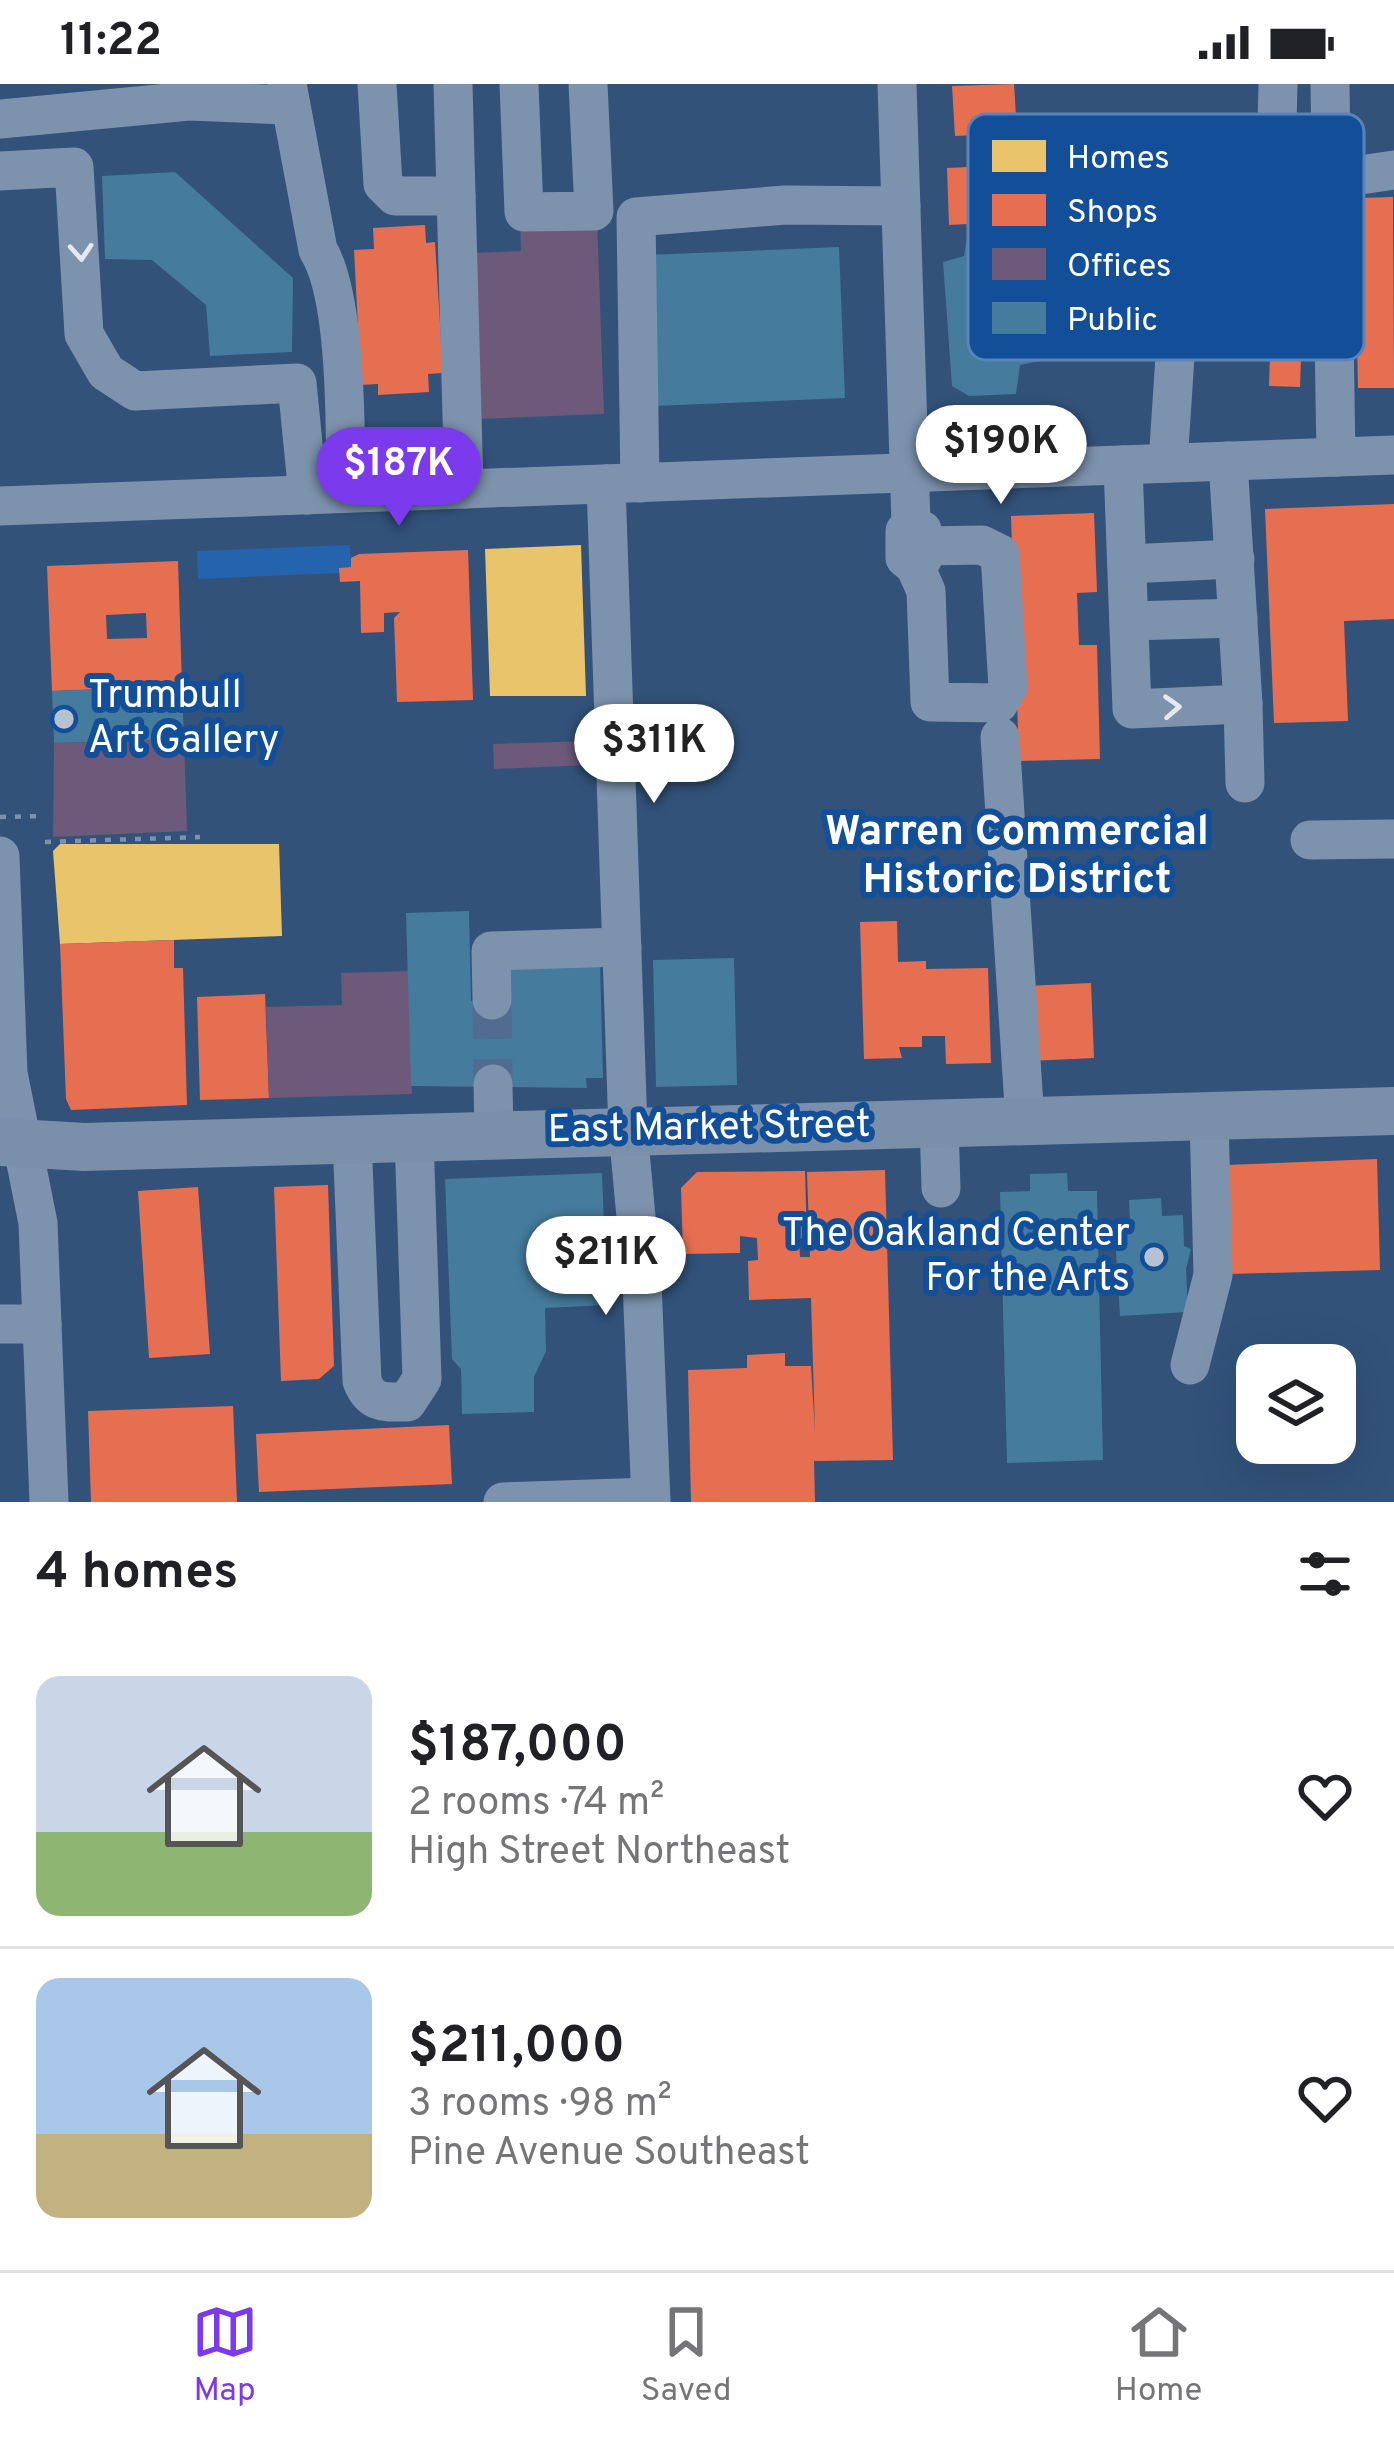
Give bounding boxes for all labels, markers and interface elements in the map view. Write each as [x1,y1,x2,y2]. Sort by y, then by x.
text: 11:22 [60,14,162,71]
legend [968,114,1364,360]
text: Homes [1067,139,1170,181]
text: Shops [1067,193,1158,235]
one-way arrow [67,243,93,262]
text: Offices [1067,247,1171,289]
text: Public [1067,301,1158,343]
pin: $190K [917,405,1085,507]
text: $190K [943,419,1059,468]
pin: $187K [315,427,483,529]
text: $187K [343,441,455,490]
place label: Trumbull Art Gallery [88,673,279,767]
one-way arrow [1163,694,1182,720]
pin: $311K [570,704,738,806]
marker: Trumbull Art Gallery [51,706,77,732]
text: $311K [601,718,707,767]
district label: Warren Commercial Historic District [825,807,1209,908]
street label: East Market Street [547,1102,871,1156]
place label: The Oakland Center For the Arts [782,1211,1130,1305]
pin: $211K [522,1216,690,1318]
text: $211K [553,1230,659,1279]
marker: The Oakland Center For the Arts [1141,1244,1167,1270]
map controls [1236,1344,1356,1464]
button: layers [1236,1344,1356,1464]
icon: filters [1292,1541,1358,1607]
text: 4 homes [36,1542,238,1607]
text: $187,000 [408,1715,627,1780]
icon: home [132,1724,276,1868]
icon: heart [1292,1763,1358,1829]
text: 2 rooms · 74 m² [408,1780,664,1829]
text: High Street Northeast [408,1829,790,1878]
text: $211,000 [408,2016,625,2081]
icon: home [132,2026,276,2170]
icon: heart [1292,2065,1358,2131]
text: 3 rooms · 98 m² [408,2081,672,2130]
text: Pine Avenue Southeast [408,2130,810,2179]
tab: Map [192,2299,258,2413]
tab: Saved [641,2299,732,2413]
tab: Home [1115,2299,1202,2413]

